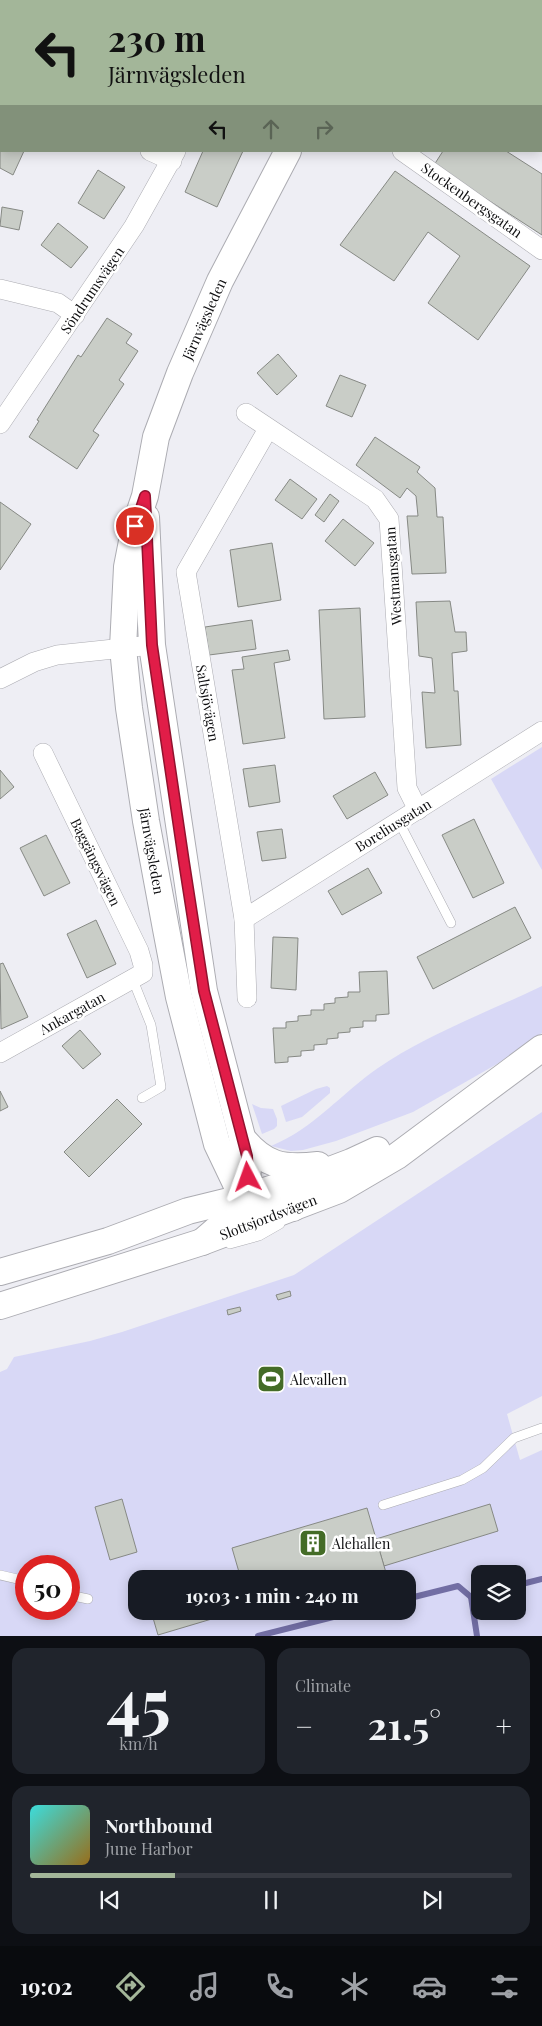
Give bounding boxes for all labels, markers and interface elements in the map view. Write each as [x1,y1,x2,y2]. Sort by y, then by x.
text: 230 m [108,14,206,61]
icon: left [25,20,90,85]
text: Järnvägsleden [108,59,246,89]
icon: left [204,115,232,143]
icon: ahead [257,115,285,143]
icon: right [310,115,338,143]
street label: Stockenbergsgatan [418,158,527,242]
street label: Söndrumsvägen [56,242,129,337]
street label: Järnvägsleden [177,275,231,364]
pin [114,505,156,547]
icon: arrive [121,512,149,540]
street label: Westmansgatan [380,526,406,627]
street label: Saltsjövägen [192,663,224,743]
street label: Boreliusgatan [351,794,435,856]
street label: Järnvägsleden [135,805,169,896]
street label: Baggängsvägen [67,815,126,910]
street label: Ankargatan [35,987,109,1039]
position arrow [221,1150,273,1202]
street label: Slottsjordsvägen [217,1189,320,1244]
sports icon: Alevallen [256,1364,286,1394]
place label: Alevallen [289,1370,347,1389]
building icon: Alehallen [298,1528,328,1558]
place label: Alehallen [331,1534,391,1553]
speed limit sign: 50 [15,1555,80,1620]
map controls [471,1565,526,1620]
button: layers [471,1565,526,1620]
text: 19:03 · 1 min · 240 m [185,1582,359,1608]
text: 45 [106,1657,171,1743]
text: Climate [295,1675,351,1696]
text: 21.5° [368,1699,441,1750]
text: − [295,1707,313,1744]
text: + [496,1707,512,1744]
text: km/h [119,1733,158,1754]
text: Northbound [105,1812,213,1838]
text: June Harbor [105,1838,193,1859]
icon: previous [96,1886,124,1914]
icon: pause [257,1886,285,1914]
icon: next [418,1886,446,1914]
icon: directions [113,1969,148,2004]
icon: music [187,1969,222,2004]
icon: phone [262,1969,297,2004]
icon: climate [337,1969,372,2004]
icon: car [412,1969,447,2004]
icon: filters [487,1969,522,2004]
text: 19:02 [20,1971,73,2001]

